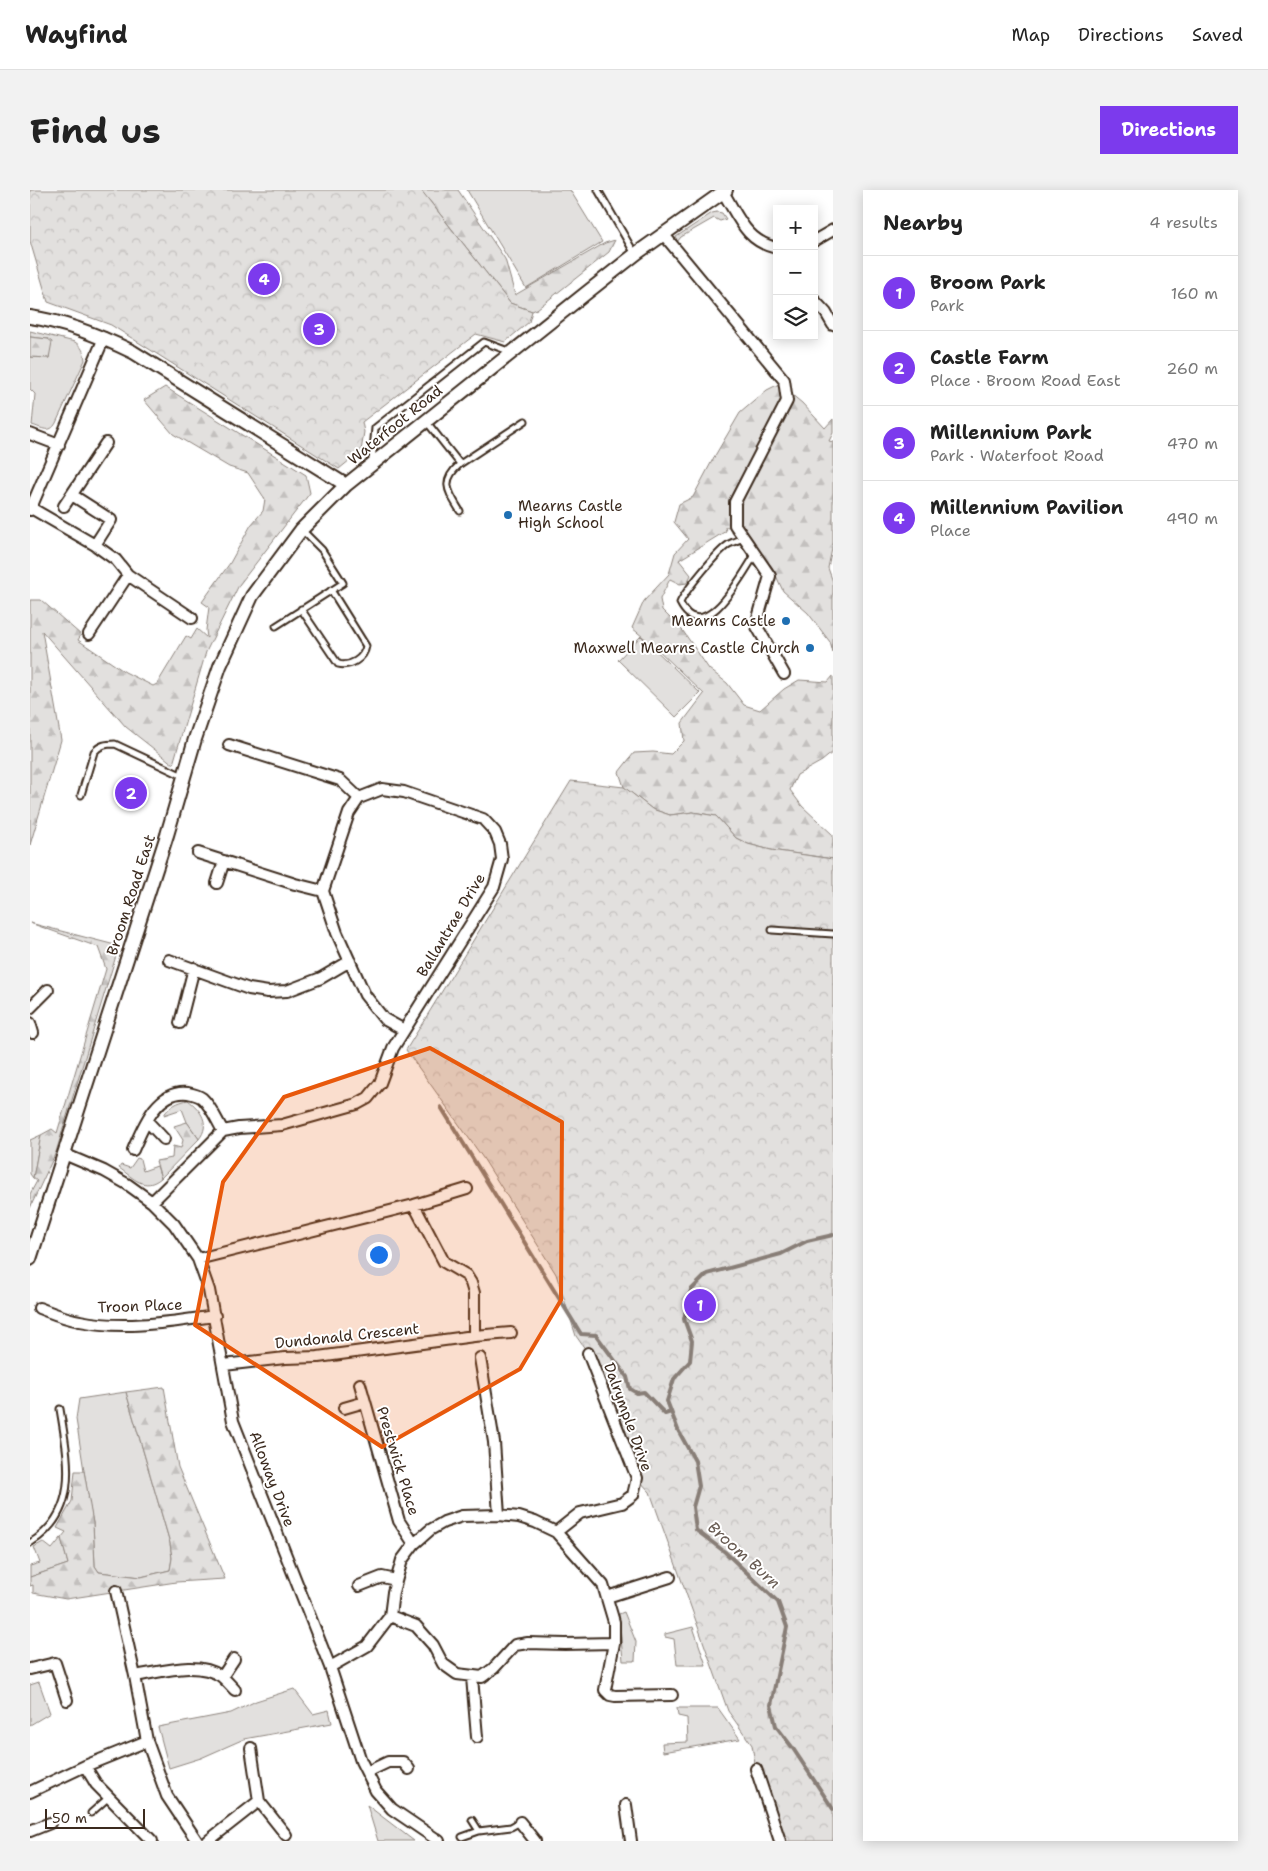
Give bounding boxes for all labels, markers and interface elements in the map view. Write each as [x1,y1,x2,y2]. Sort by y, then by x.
text: Wayfind [25,19,128,51]
text: Map [1012,23,1050,47]
text: Directions [1078,23,1164,47]
text: Saved [1192,23,1243,47]
button: Directions [1100,106,1238,154]
text: Find us [30,107,161,154]
map controls [773,205,818,340]
button: + [773,205,818,250]
text: Nearby [883,209,963,237]
text: 4 results [1149,212,1218,233]
button: − [773,250,818,295]
pin: 4 [248,260,280,298]
text: Broom Park [930,270,1046,295]
text: 1 [895,283,903,304]
text: 160 m [1171,283,1218,304]
button: layers [773,295,818,340]
text: Park [930,295,964,316]
pin: 3 [303,310,335,348]
text: Castle Farm [930,345,1049,370]
text: 2 [893,358,905,379]
text: 260 m [1166,358,1218,379]
text: Place · Broom Road East [930,370,1121,391]
street label: Waterfoot Road [344,380,447,469]
text: Millennium Park [930,420,1092,445]
text: 3 [893,433,905,454]
text: 470 m [1167,433,1218,454]
text: Park · Waterfoot Road [930,445,1104,466]
text: Millennium Pavilion [930,495,1123,520]
place label: Mearns Castle High School [518,496,623,533]
text: 4 [893,508,905,529]
text: 490 m [1166,508,1218,529]
marker: Mearns Castle High School [502,509,514,521]
text: Place [930,520,971,541]
place label: Mearns Castle [671,611,776,631]
marker: Mearns Castle [780,615,792,627]
place label: Maxwell Mearns Castle Church [574,638,800,658]
marker: Maxwell Mearns Castle Church [804,642,816,654]
pin: 2 [115,774,147,812]
street label: Broom Road East [102,832,160,958]
street label: Ballantrae Drive [412,870,490,980]
your location [366,1242,392,1268]
pin: 1 [684,1286,716,1324]
street label: Troon Place [97,1295,183,1317]
street label: Dundonald Crescent [274,1318,420,1354]
street label: Dalrymple Drive [599,1360,657,1474]
street label: Prestwick Place [372,1404,424,1518]
street label: Alloway Drive [245,1428,299,1530]
water label: Broom Burn [703,1517,785,1593]
scale bar [45,1806,145,1829]
text: 50 m [52,1809,87,1827]

